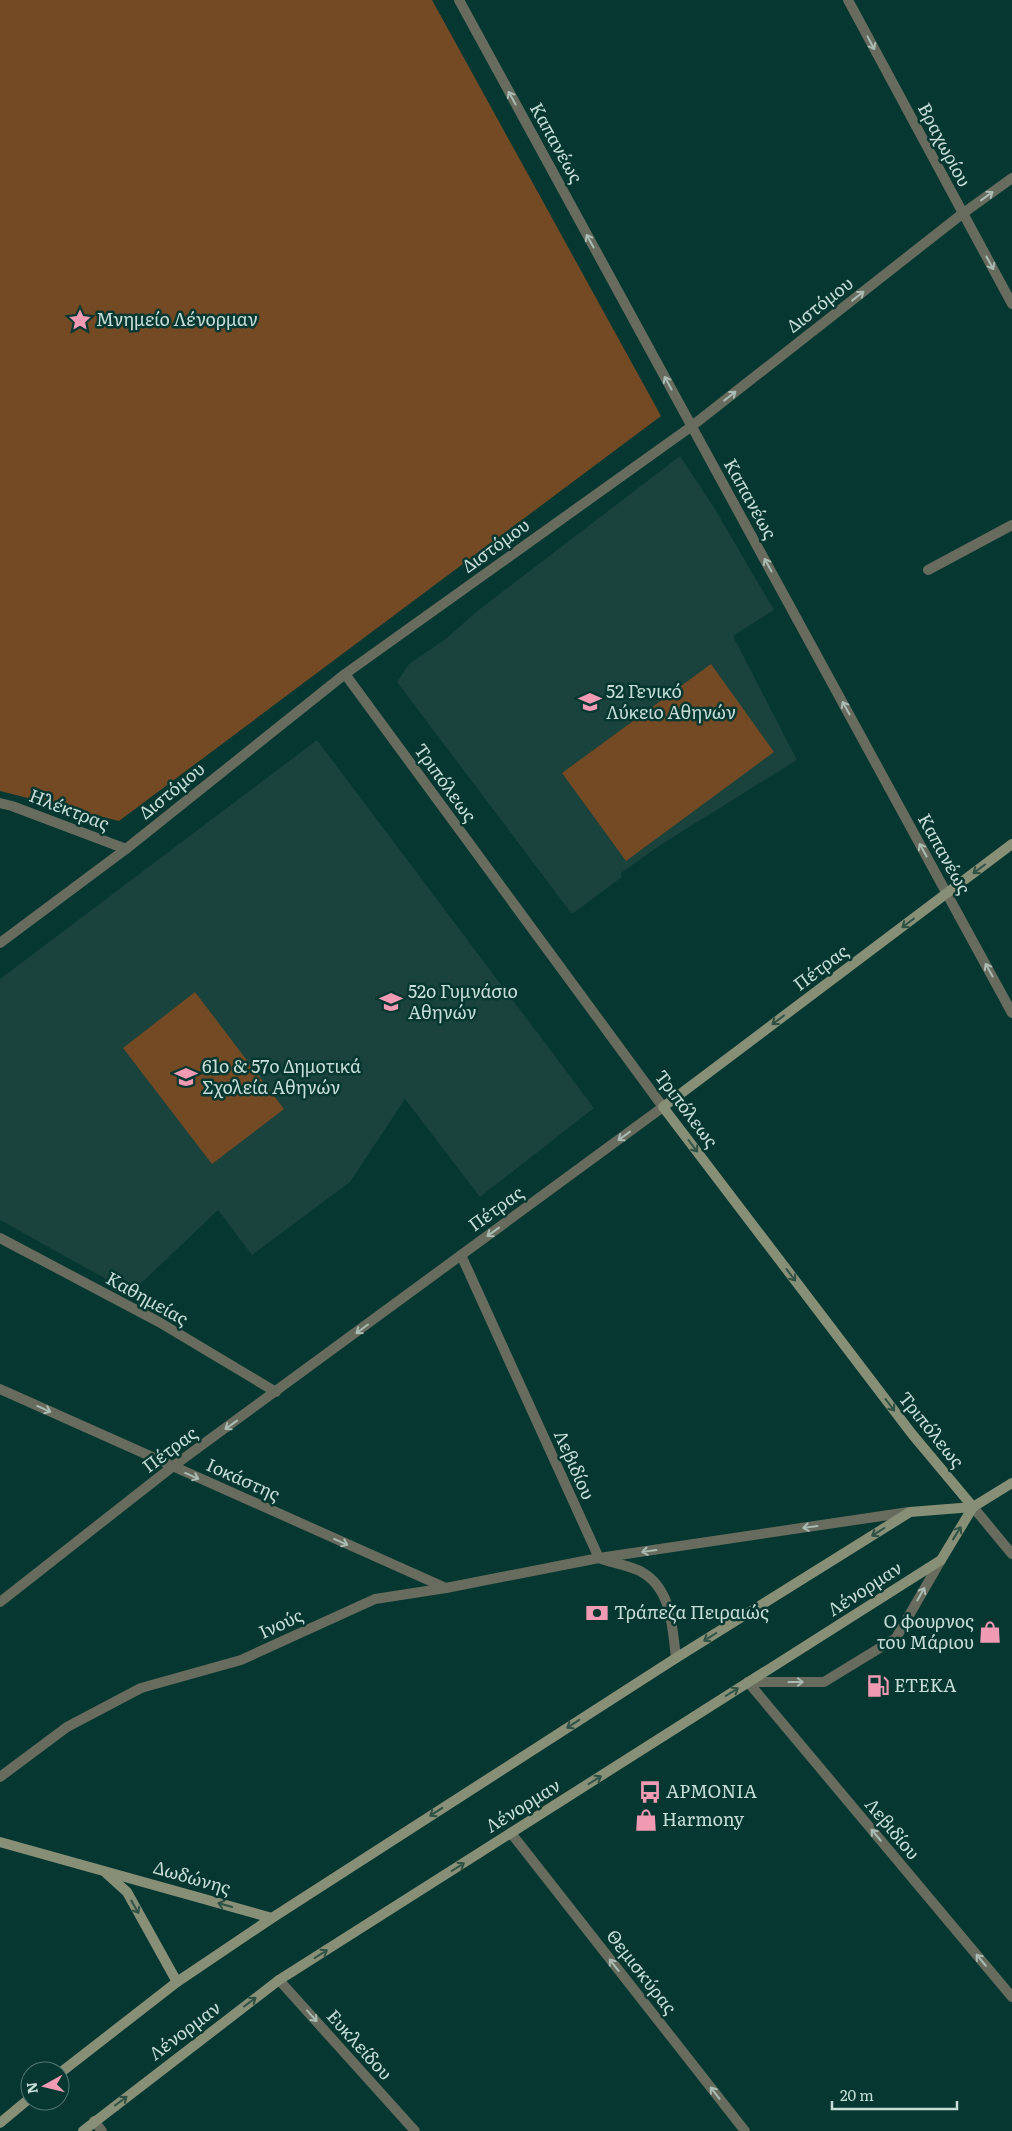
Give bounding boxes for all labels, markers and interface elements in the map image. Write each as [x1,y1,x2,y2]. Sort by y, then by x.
one-way arrow [867,35,876,50]
one-way arrow [507,91,517,106]
street label: Καπανέως [524,97,591,187]
street label: Βραχωρίου [912,97,979,191]
one-way arrow [979,191,993,201]
one-way arrow [585,234,595,248]
one-way arrow [985,256,995,270]
street label: Διστόμου [780,269,858,338]
one-way arrow [851,290,864,301]
place label: Μνημείο Λένορμαν [96,305,258,332]
place icon: Μνημείο Λένορμαν [67,307,93,333]
one-way arrow [663,377,673,391]
one-way arrow [723,390,736,401]
street label: Καπανέως [718,453,785,543]
street label: Διστόμου [456,511,535,579]
one-way arrow [763,558,772,573]
place label: 52 Γενικό Λύκειο Αθηνών [606,677,736,725]
school or university icon: 52 Γενικό Λύκειο Αθηνών [577,689,603,715]
one-way arrow [840,701,850,715]
street label: Τριπόλεως [408,737,484,827]
street label: Διστόμου [132,755,210,825]
street label: Ηλέκτρας [26,781,114,836]
street label: Καπανέως [912,808,979,898]
one-way arrow [918,844,928,858]
one-way arrow [973,863,986,874]
one-way arrow [902,917,915,928]
street label: Πέτρας [787,937,853,996]
one-way arrow [984,963,994,978]
place label: 52ο Γυμνάσιο Αθηνών [408,977,518,1025]
school or university icon: 52ο Γυμνάσιο Αθηνών [378,989,404,1015]
one-way arrow [772,1015,785,1026]
place label: 61ο & 57ο Δημοτικά Σχολεία Αθηνών [202,1052,361,1100]
street label: Τριπόλεως [649,1063,725,1153]
school or university icon: 61ο & 57ο Δημοτικά Σχολεία Αθηνών [173,1064,199,1090]
one-way arrow [617,1131,631,1141]
one-way arrow [687,1139,698,1152]
street label: Πέτρας [462,1178,528,1237]
one-way arrow [486,1227,500,1237]
street label: Καθημείας [102,1264,194,1331]
one-way arrow [786,1268,796,1282]
one-way arrow [356,1323,369,1334]
street label: Τριπόλεως [893,1385,971,1473]
one-way arrow [884,1398,895,1411]
one-way arrow [36,1404,51,1414]
street label: Πέτρας [136,1419,202,1478]
one-way arrow [224,1420,238,1430]
street label: Λεβιδίου [548,1425,603,1503]
street label: Ιοκάστης [202,1450,285,1507]
one-way arrow [184,1471,199,1481]
one-way arrow [802,1522,818,1532]
one-way arrow [952,1527,962,1541]
one-way arrow [871,1528,885,1538]
one-way arrow [333,1537,348,1547]
one-way arrow [642,1546,658,1556]
street label: Λένορμαν [821,1553,907,1622]
one-way arrow [916,1587,926,1602]
place label: Τράπεζα Πειραιώς [614,1598,769,1625]
bank icon: Τράπεζα Πειραιώς [584,1600,610,1626]
street label: Ινούς [254,1601,307,1645]
place label: Ο φουρνος του Μάριου [877,1607,974,1655]
shop icon: Ο φουρνος του Μάριου [977,1619,1003,1645]
one-way arrow [703,1631,717,1642]
place label: ΕΤΕΚΑ [894,1671,956,1698]
fuel station icon: ΕΤΕΚΑ [865,1673,891,1699]
one-way arrow [788,1677,804,1687]
one-way arrow [725,1687,739,1698]
one-way arrow [566,1719,580,1729]
street label: Λένορμαν [479,1771,565,1839]
one-way arrow [588,1774,602,1785]
place label: ΑΡΜΟΝΙΑ [666,1777,757,1804]
bus stop icon: ΑΡΜΟΝΙΑ [637,1779,663,1805]
street label: Λεβιδίου [859,1791,927,1865]
place label: Harmony [662,1805,745,1832]
one-way arrow [430,1807,444,1817]
shop icon: Harmony [633,1807,659,1833]
one-way arrow [870,1829,882,1842]
street label: Δωδώνης [151,1853,234,1900]
one-way arrow [450,1861,464,1871]
one-way arrow [130,1899,140,1914]
one-way arrow [218,1899,234,1909]
street label: Θεμισκύρας [600,1923,684,2019]
one-way arrow [313,1948,327,1958]
one-way arrow [975,1954,986,1967]
one-way arrow [609,1959,620,1972]
street label: Λένορμαν [142,1994,226,2066]
one-way arrow [243,1997,257,2007]
street label: Ευκλείδου [321,2003,399,2085]
one-way arrow [306,2010,318,2023]
north arrow [20,2061,70,2111]
scale bar [832,2078,957,2110]
text: N [20,2080,42,2095]
text: 20 m [840,2083,874,2106]
one-way arrow [709,2087,720,2100]
one-way arrow [114,2095,127,2106]

